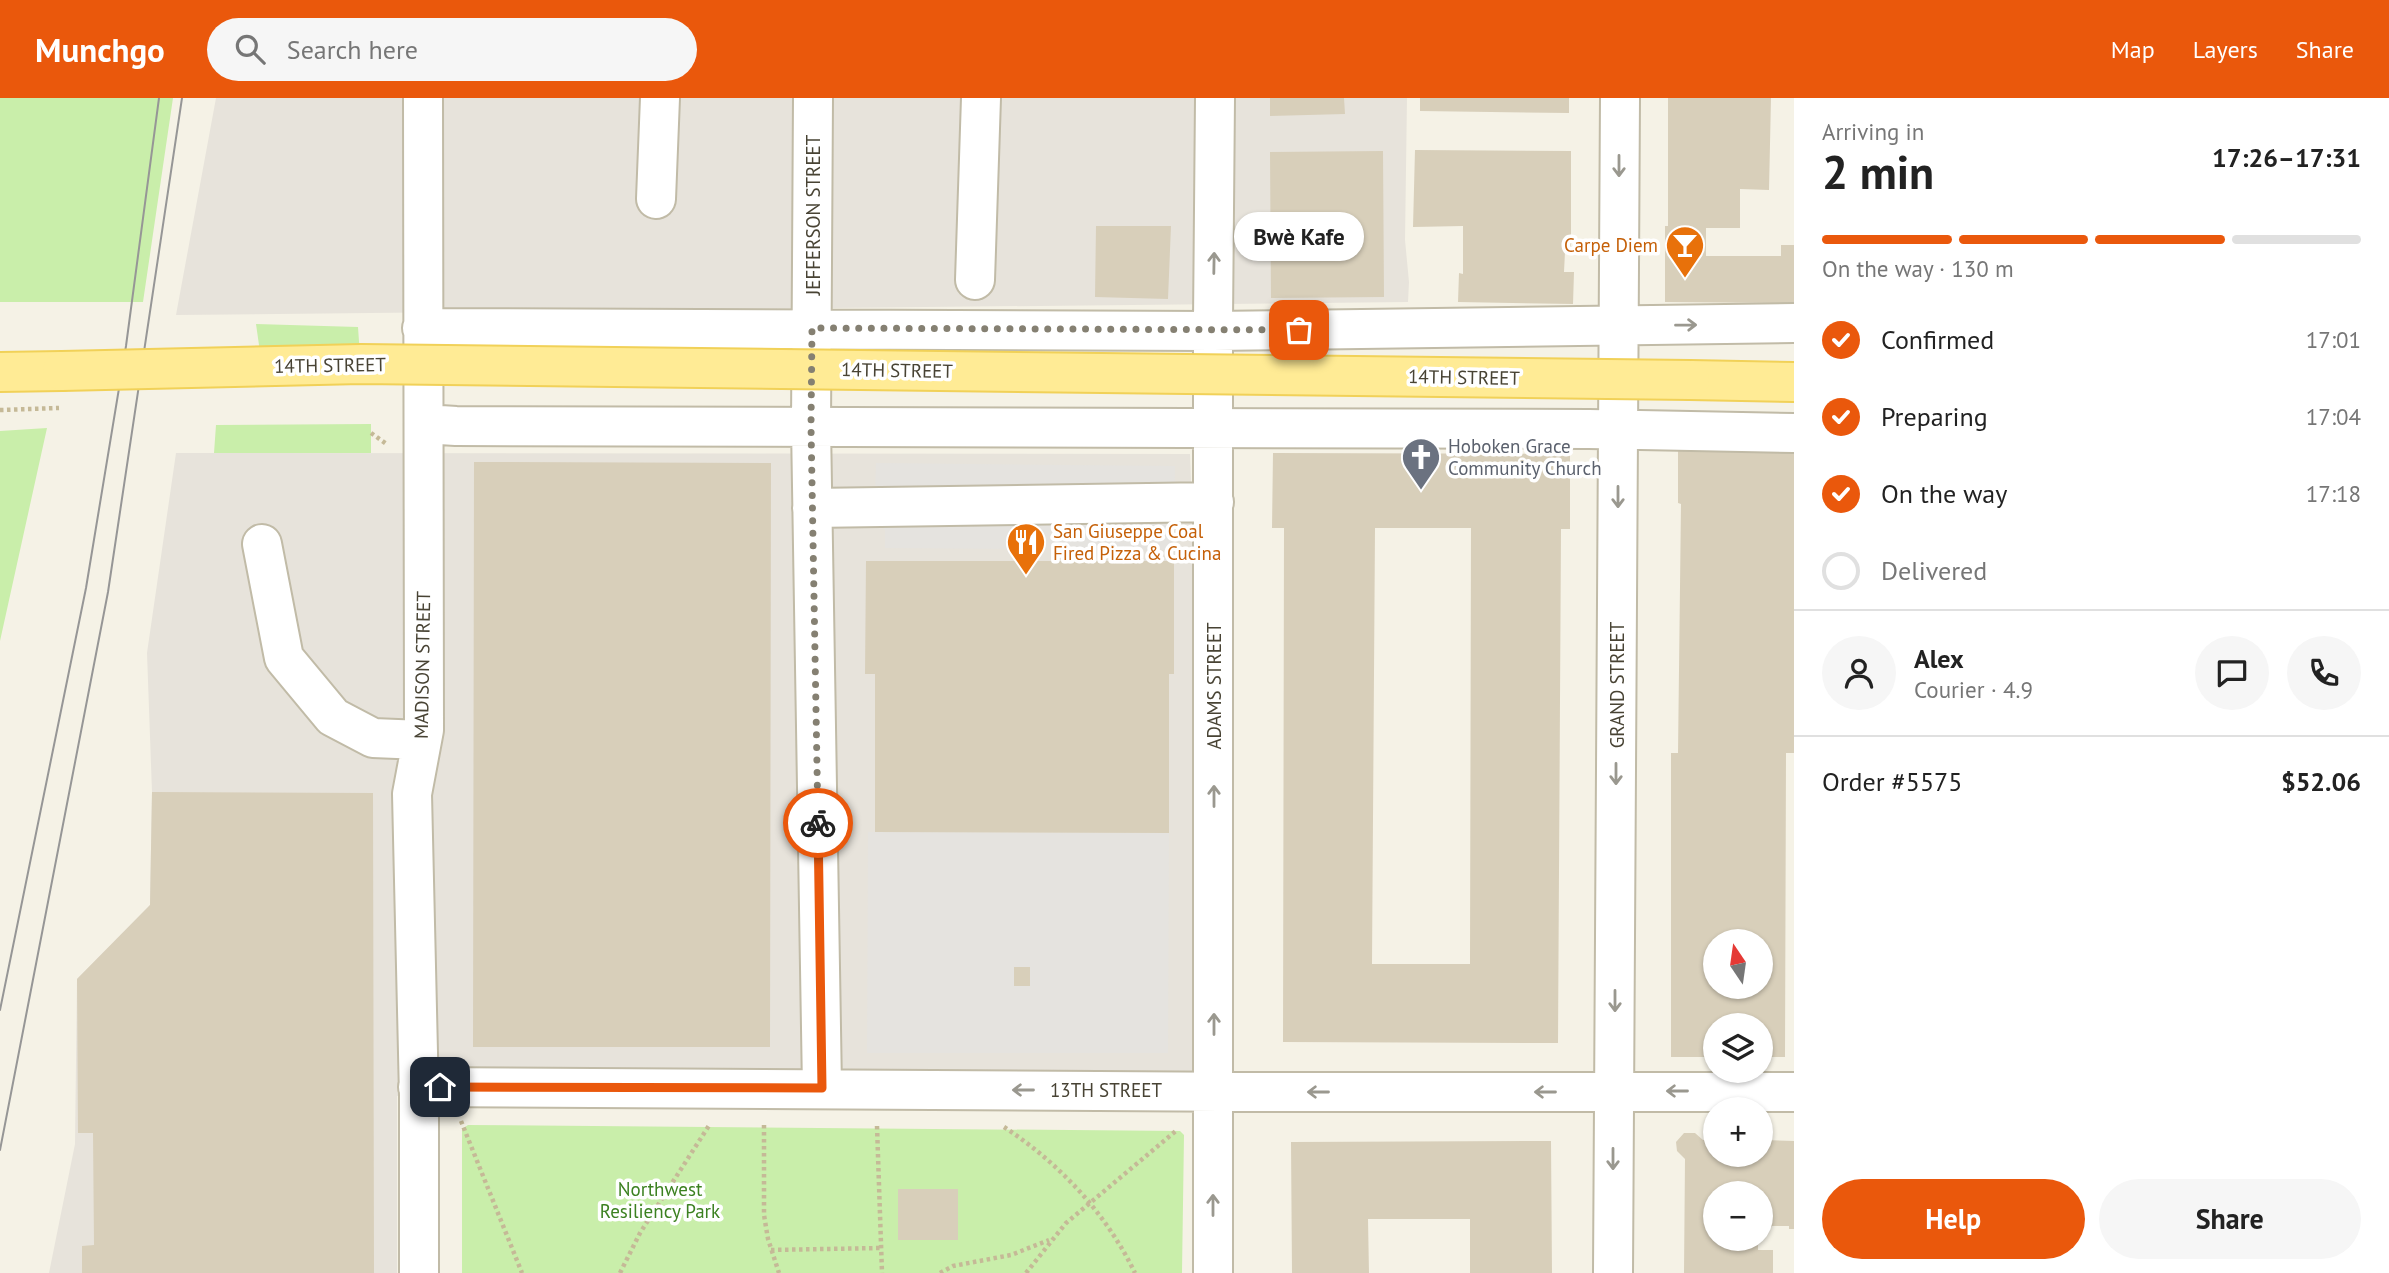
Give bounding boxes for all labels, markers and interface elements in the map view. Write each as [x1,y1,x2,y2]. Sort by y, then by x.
search box [207,18,697,81]
text: Munchgo [35,28,165,71]
icon: search [231,30,269,68]
text: Search here [287,33,418,66]
text: Map [2111,34,2155,65]
text: Layers [2193,34,2258,65]
text: Share [2296,34,2354,65]
text: Arriving in [1822,117,1924,146]
street label: JEFFERSON STREET [801,134,825,296]
text: 17:26–17:31 [2212,141,2361,174]
text: 2 min [1822,142,1934,202]
one-way arrow [1612,154,1626,177]
callout: Bwè Kafe [1234,211,1364,260]
text: Bwè Kafe [1253,222,1345,251]
bar icon: Carpe Diem [1664,224,1706,279]
place label: Carpe Diem [1564,233,1658,257]
one-way arrow [1207,252,1220,275]
text: On the way · 130 m [1822,254,2014,283]
pin [1269,300,1329,360]
icon: bag [1280,311,1318,349]
one-way arrow [1675,318,1698,331]
icon: check [1822,321,1860,359]
text: Confirmed [1881,323,1994,356]
text: 17:01 [2306,325,2361,354]
street label: 14TH STREET [274,352,387,378]
street label: 14TH STREET [841,357,954,383]
street label: 14TH STREET [1408,364,1521,390]
icon: check [1822,398,1860,436]
text: Preparing [1881,400,1988,433]
text: 17:04 [2306,402,2361,431]
place label: Hoboken Grace Community Church [1448,434,1602,480]
church icon: Hoboken Grace Community Church [1400,436,1442,491]
icon: check [1822,475,1860,513]
text: On the way [1881,477,2007,510]
text: 17:18 [2306,479,2361,508]
one-way arrow [1611,485,1625,508]
place label: San Giuseppe Coal Fired Pizza & Cucina [1053,519,1221,565]
restaurant icon: San Giuseppe Coal Fired Pizza & Cucina [1005,521,1047,576]
text: Delivered [1881,554,1987,587]
street label: MADISON STREET [409,590,435,739]
street label: GRAND STREET [1605,621,1629,748]
street label: ADAMS STREET [1202,622,1226,750]
button: person [1822,636,1896,710]
button: chat [2195,636,2269,710]
button: phone [2287,636,2361,710]
text: Alex [1914,642,1964,675]
text: Courier · 4.9 [1914,675,2033,704]
one-way arrow [1609,762,1623,785]
text: Order #5575 [1822,765,1962,798]
text: $52.06 [2281,765,2361,798]
one-way arrow [1207,785,1221,808]
courier [783,788,853,858]
icon: bike [799,804,837,842]
north arrow [1703,929,1773,999]
map controls [1703,929,1773,1251]
one-way arrow [1608,989,1621,1012]
one-way arrow [1207,1012,1221,1035]
button: layers [1703,1013,1773,1083]
pin [410,1057,470,1117]
icon: home [421,1068,459,1106]
street label: 13TH STREET [1050,1078,1162,1102]
one-way arrow [1011,1083,1034,1097]
one-way arrow [1666,1084,1689,1098]
one-way arrow [1306,1085,1329,1099]
one-way arrow [1534,1085,1557,1099]
button: + [1703,1097,1773,1167]
one-way arrow [1606,1147,1620,1170]
park label: Northwest Resiliency Park [600,1177,720,1223]
button: Help [1822,1179,2085,1259]
button: Share [2099,1179,2361,1259]
button: − [1703,1181,1773,1251]
one-way arrow [1206,1194,1220,1217]

